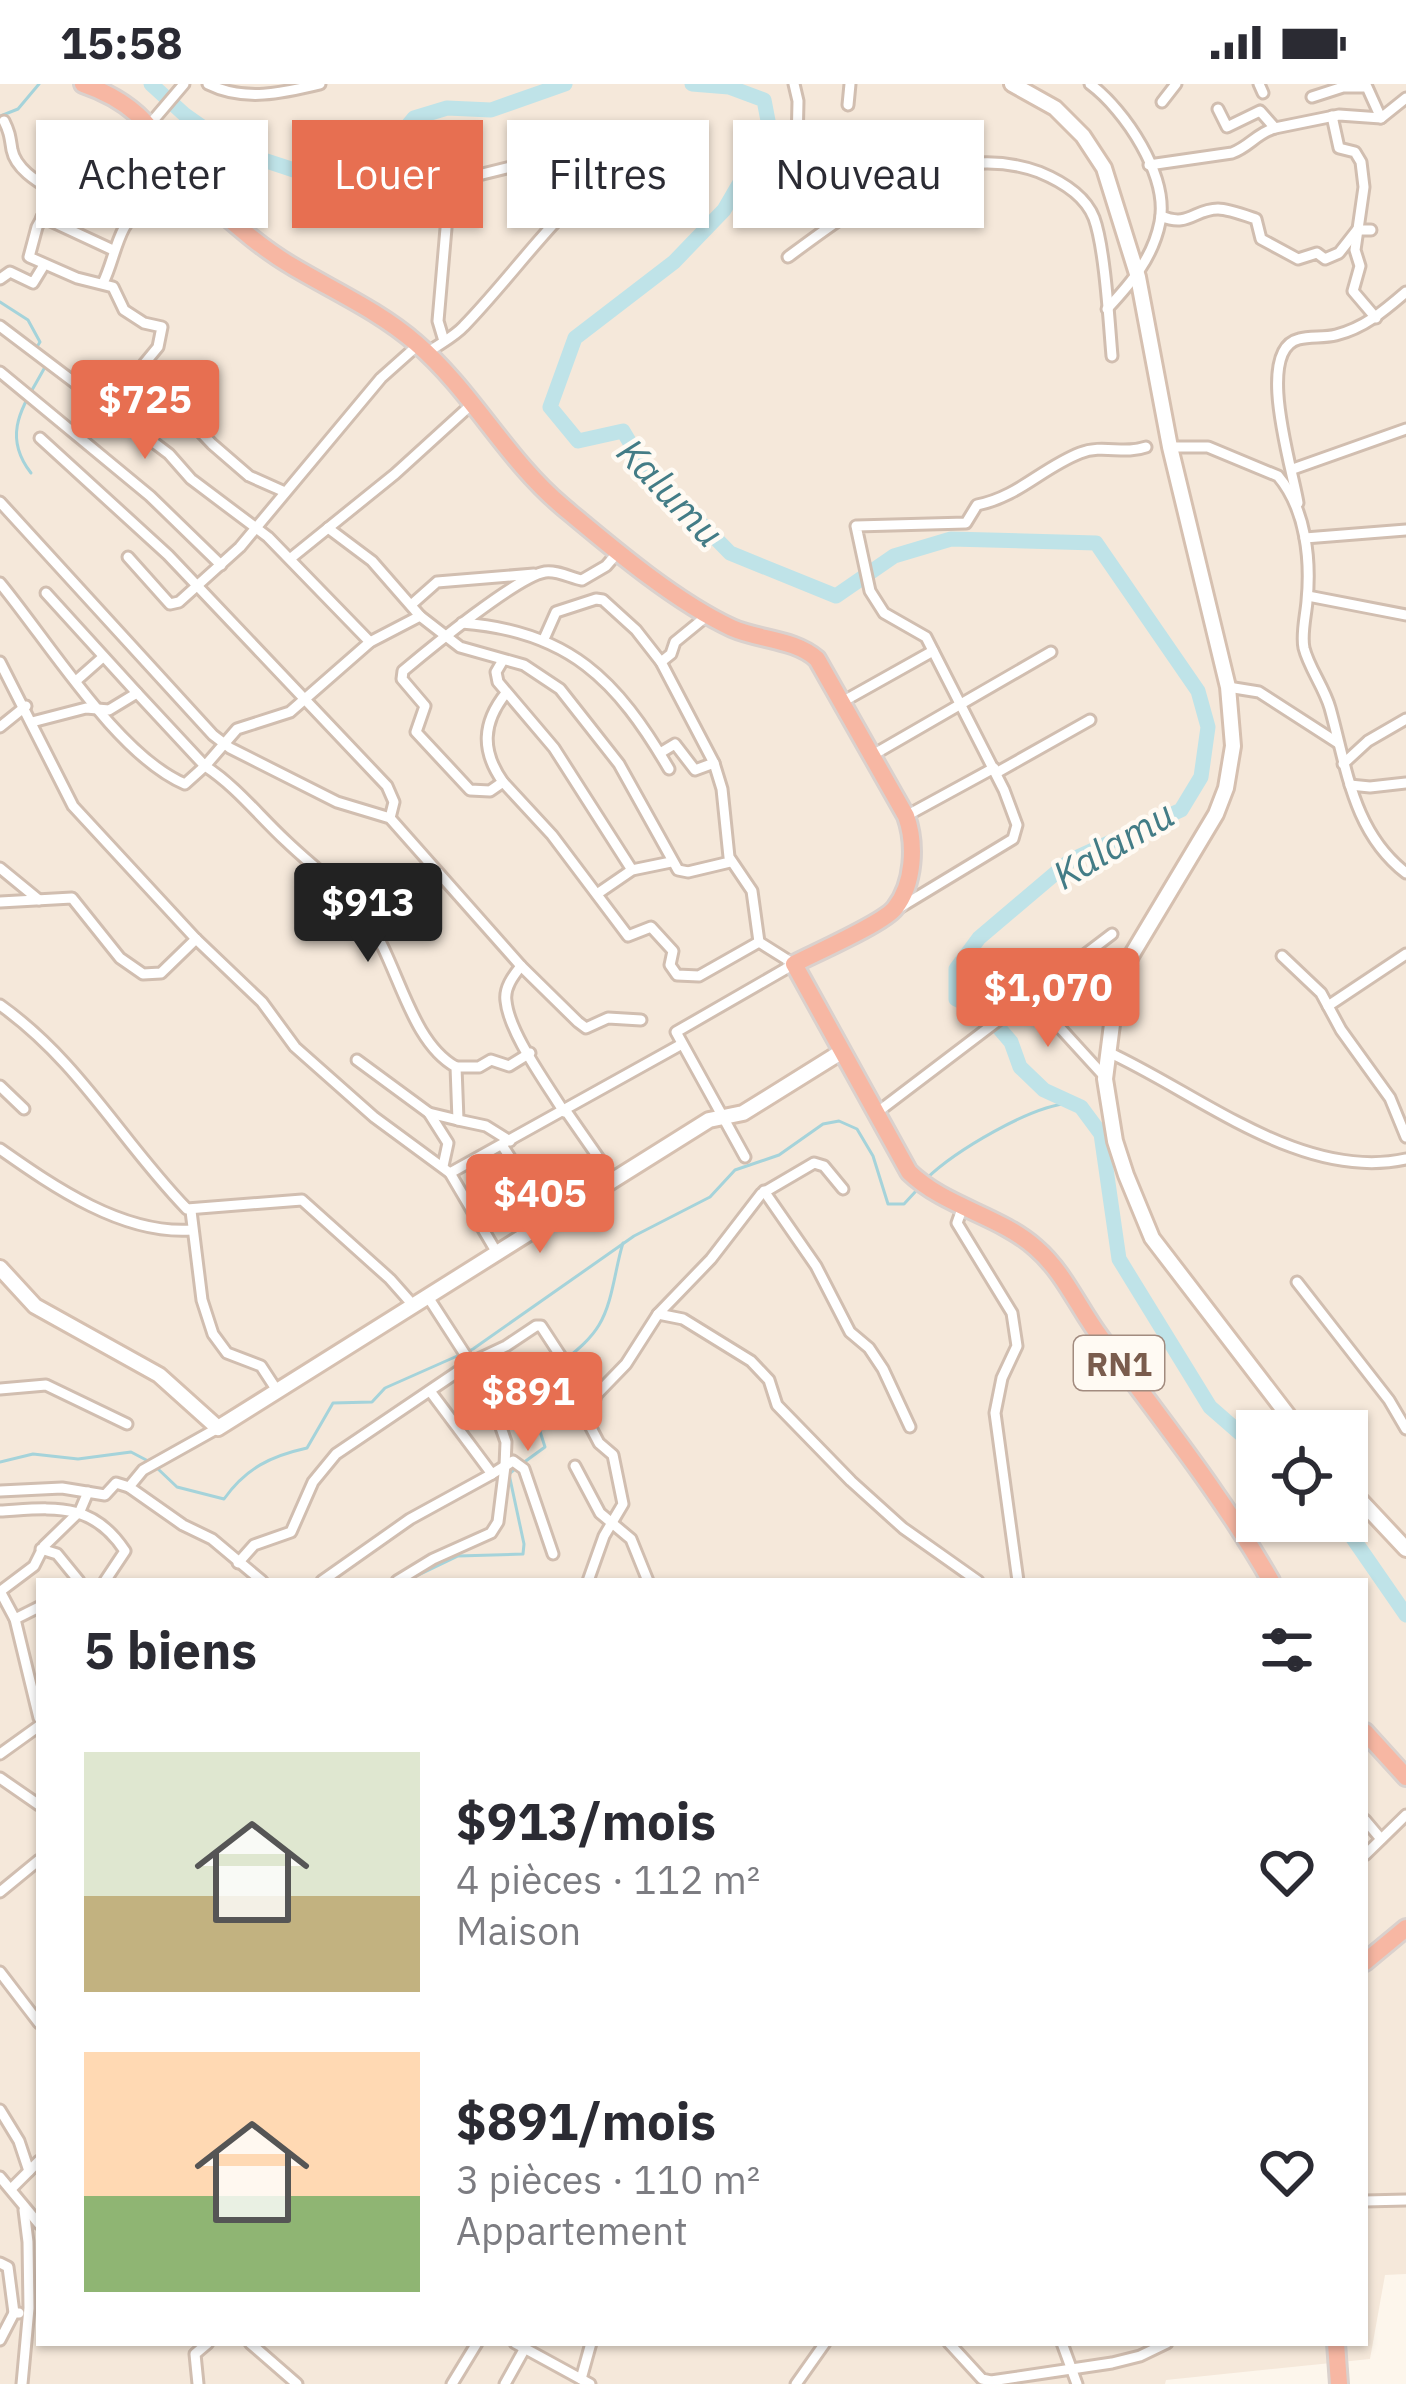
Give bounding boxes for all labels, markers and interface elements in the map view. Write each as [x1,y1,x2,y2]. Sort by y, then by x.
text: 15:58 [60,13,183,71]
chip: Acheter [36,120,268,228]
chip: Louer [292,120,483,228]
chip: Filtres [507,120,709,228]
chip: Nouveau [733,120,984,228]
pin: $725 [74,360,216,462]
text: $725 [98,373,192,424]
water label: Kalumu [607,427,735,557]
water label: Kalamu [1043,788,1183,900]
pin: $913 [297,863,439,965]
text: $913 [321,876,415,927]
pin: $1,070 [950,948,1146,1050]
text: $1,070 [983,961,1113,1012]
pin: $405 [469,1154,611,1256]
text: $405 [493,1167,587,1218]
road number: RN1 [1074,1336,1164,1390]
pin: $891 [457,1352,599,1454]
text: $891 [481,1365,575,1416]
map controls [1236,1410,1368,1542]
button: locate [1236,1410,1368,1542]
text: 5 biens [84,1617,257,1683]
icon: filters [1254,1617,1320,1683]
text: $913/mois [456,1788,716,1854]
icon: home [180,1800,324,1944]
icon: heart [1254,1839,1320,1905]
text: 4 pièces · 112 m² [456,1854,760,1905]
text: Maison [456,1905,581,1956]
text: $891/mois [456,2088,716,2154]
icon: home [180,2100,324,2244]
icon: heart [1254,2139,1320,2205]
text: 3 pièces · 110 m² [456,2154,760,2205]
text: Appartement [456,2205,688,2256]

